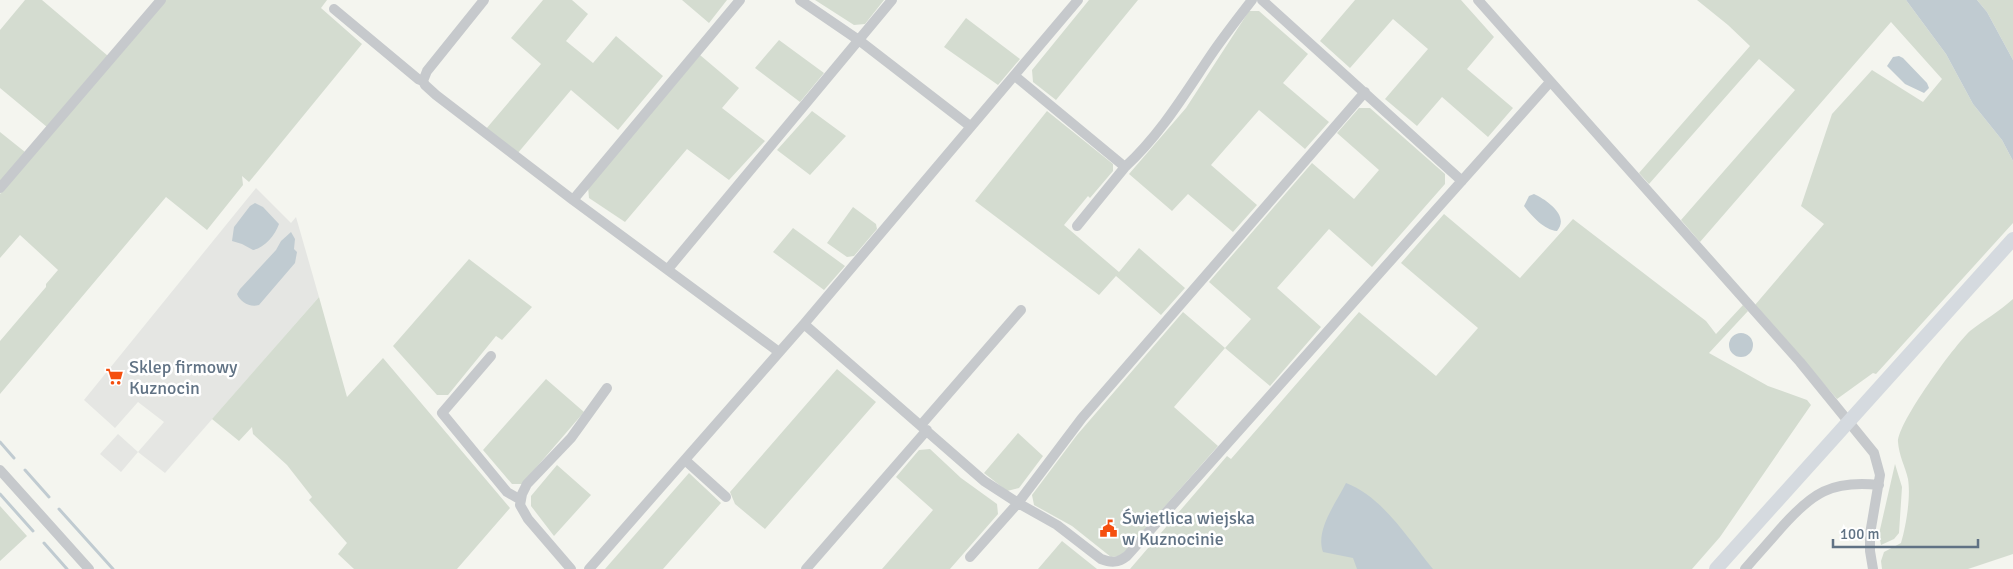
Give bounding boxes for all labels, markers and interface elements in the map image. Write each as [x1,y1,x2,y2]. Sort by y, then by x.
place label: Sklep firmowy Kuznocin [129,356,238,399]
supermarket icon: Sklep firmowy Kuznocin [105,367,125,387]
place label: Świetlica wiejska w Kuznocinie [1122,507,1255,550]
scale bar [1833,516,1978,548]
public building icon: Świetlica wiejska w Kuznocinie [1098,518,1118,538]
text: 100 m [1840,525,1880,543]

